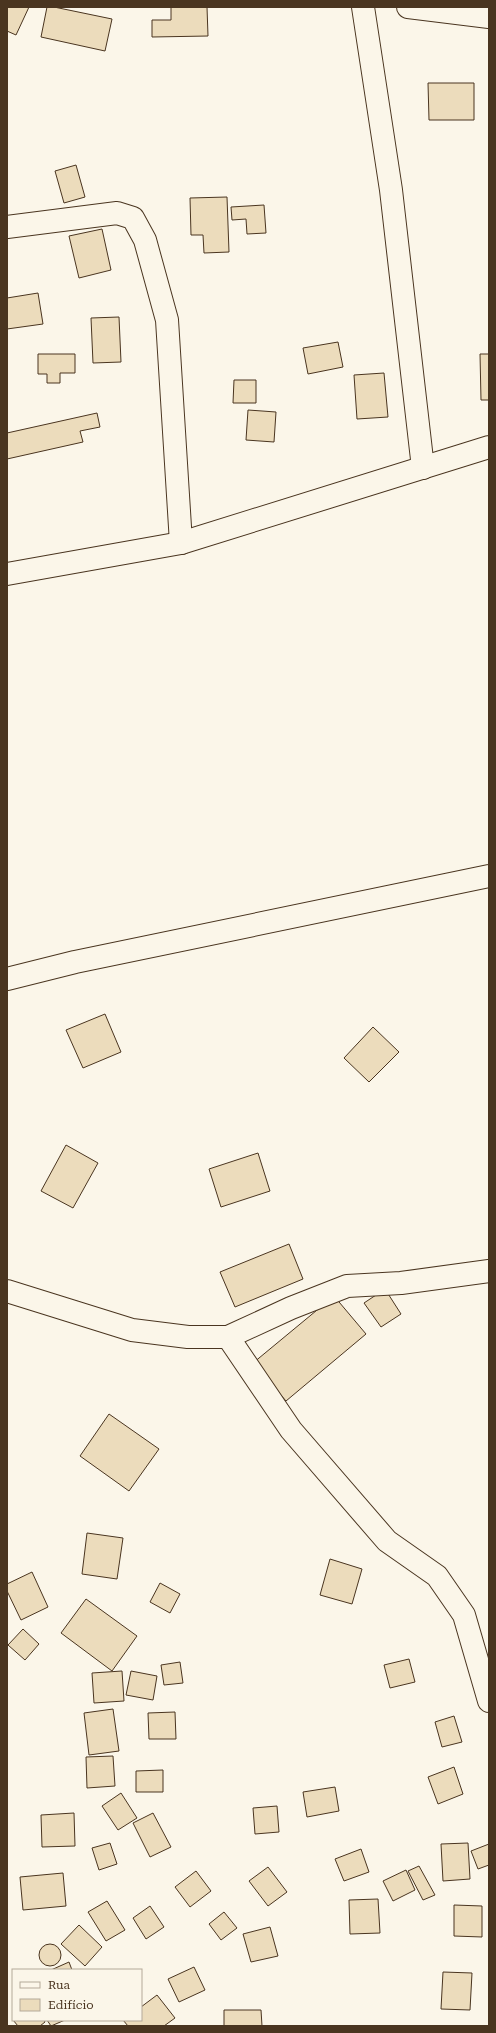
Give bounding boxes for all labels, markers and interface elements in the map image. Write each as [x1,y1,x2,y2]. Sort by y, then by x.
legend [12,1969,142,2021]
text: Rua [48,1978,71,1992]
text: Edifício [48,1998,94,2012]

